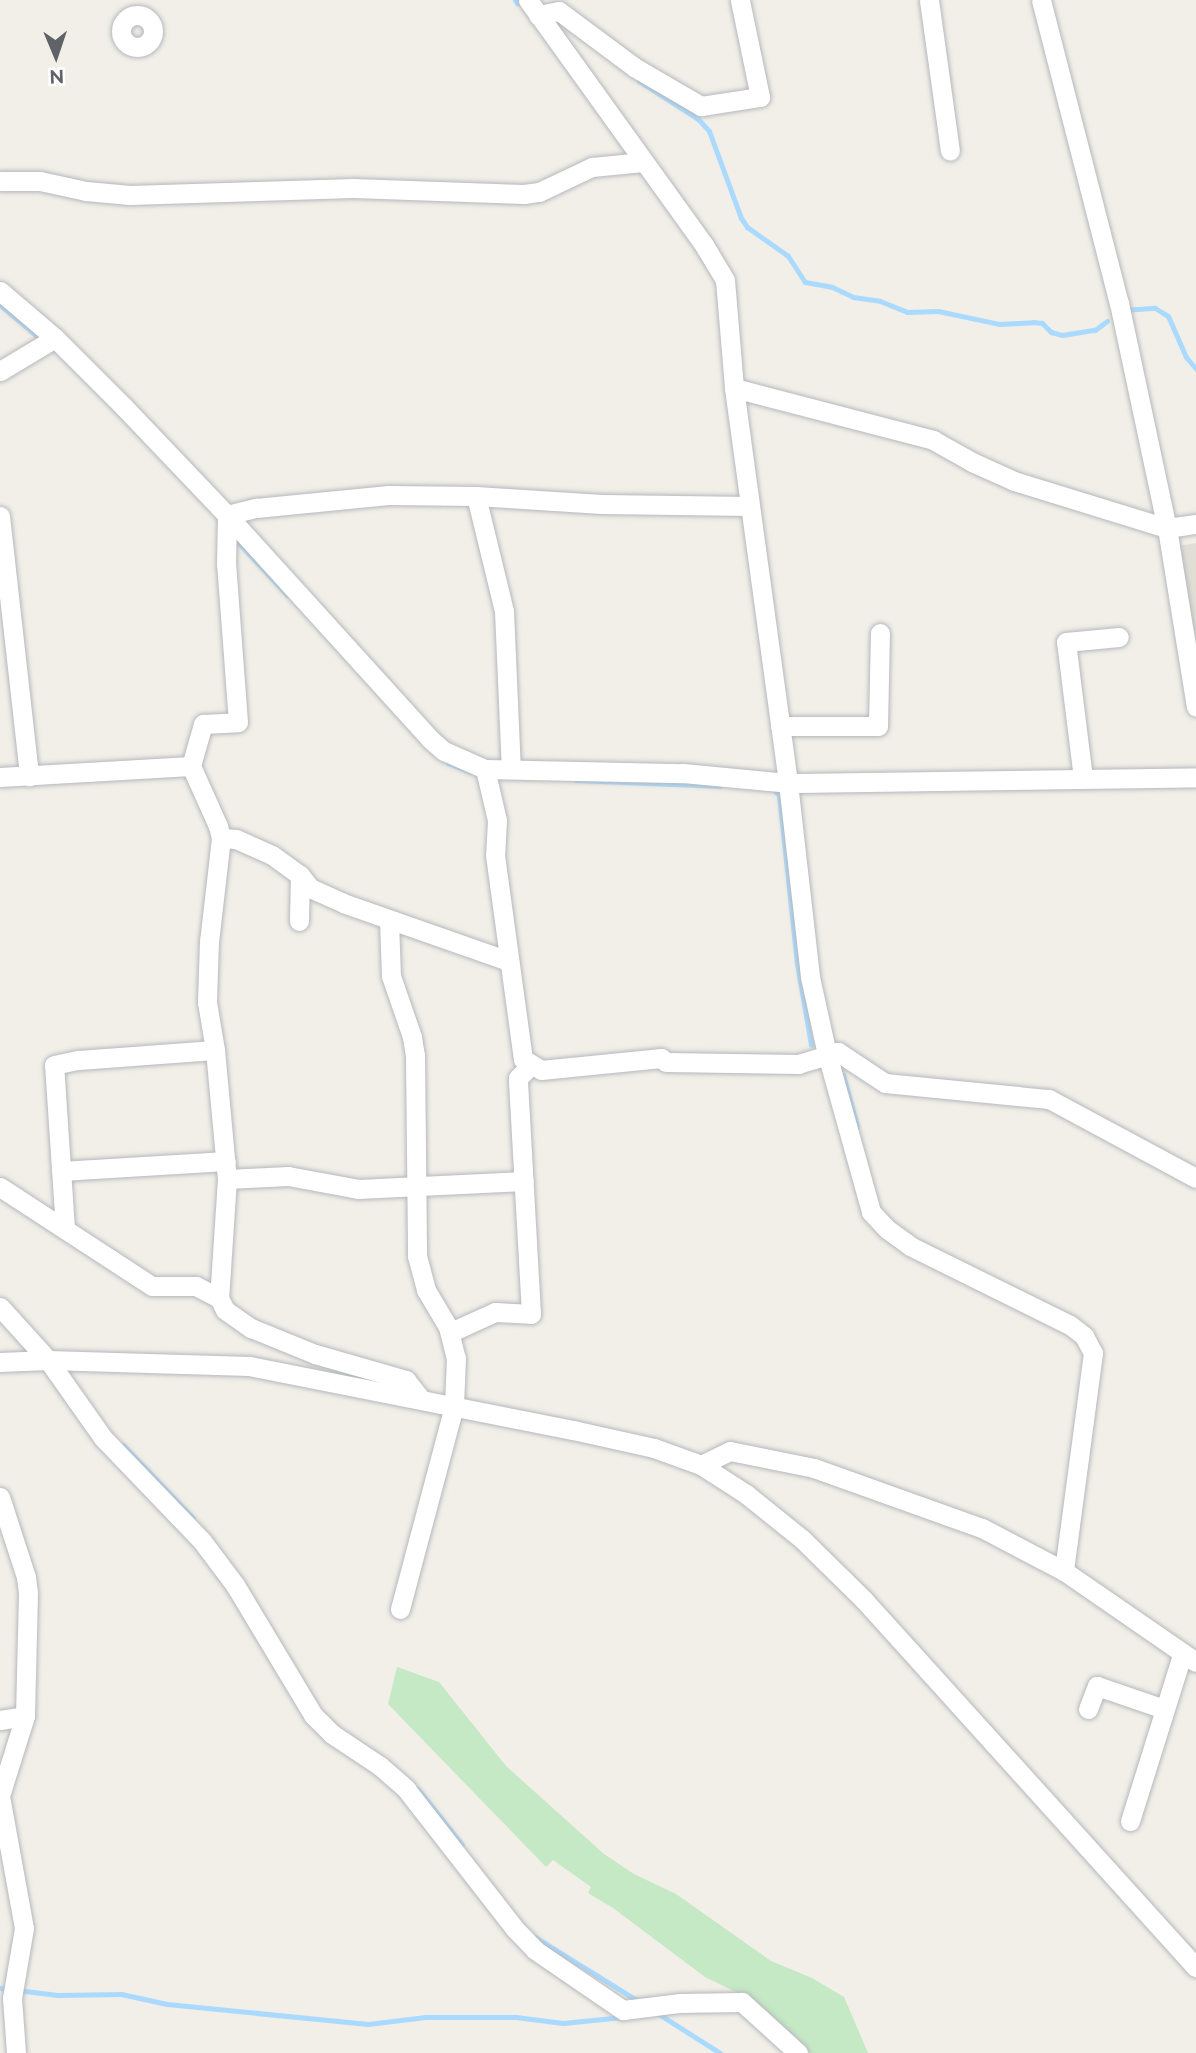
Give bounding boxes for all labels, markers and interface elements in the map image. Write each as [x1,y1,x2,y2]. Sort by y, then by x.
north arrow [21,21,91,91]
text: N [49,66,64,88]

